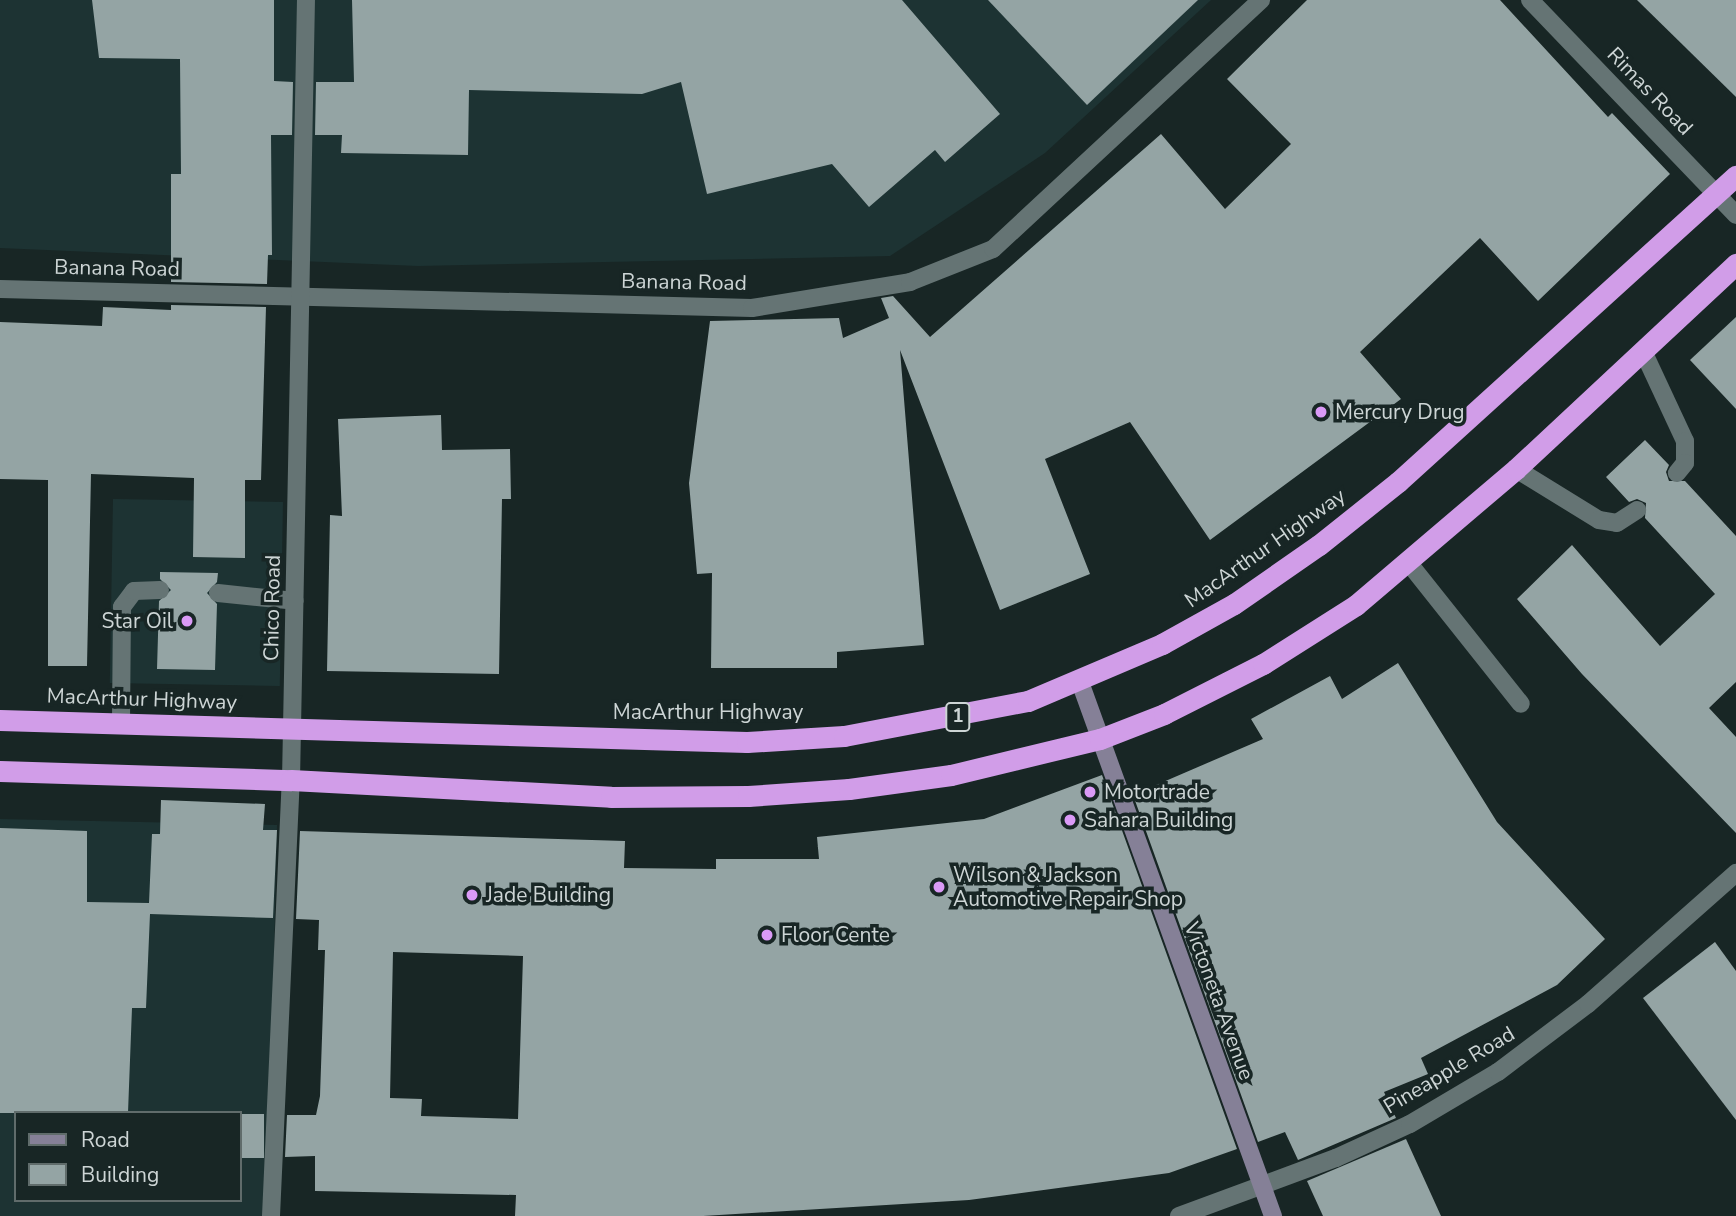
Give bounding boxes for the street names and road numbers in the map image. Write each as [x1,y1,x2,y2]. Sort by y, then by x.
street label: Rimas Road [1602,42,1698,140]
street label: Banana Road [54,254,180,282]
street label: Banana Road [621,268,747,296]
street label: MacArthur Highway [1180,483,1350,613]
street label: Chico Road [258,555,286,661]
street label: MacArthur Highway [46,683,238,715]
street label: MacArthur Highway [613,699,803,725]
road number: 1 [944,702,972,732]
street label: Victoneta Avenue [1179,918,1259,1084]
street label: Pineapple Road [1379,1021,1519,1119]

